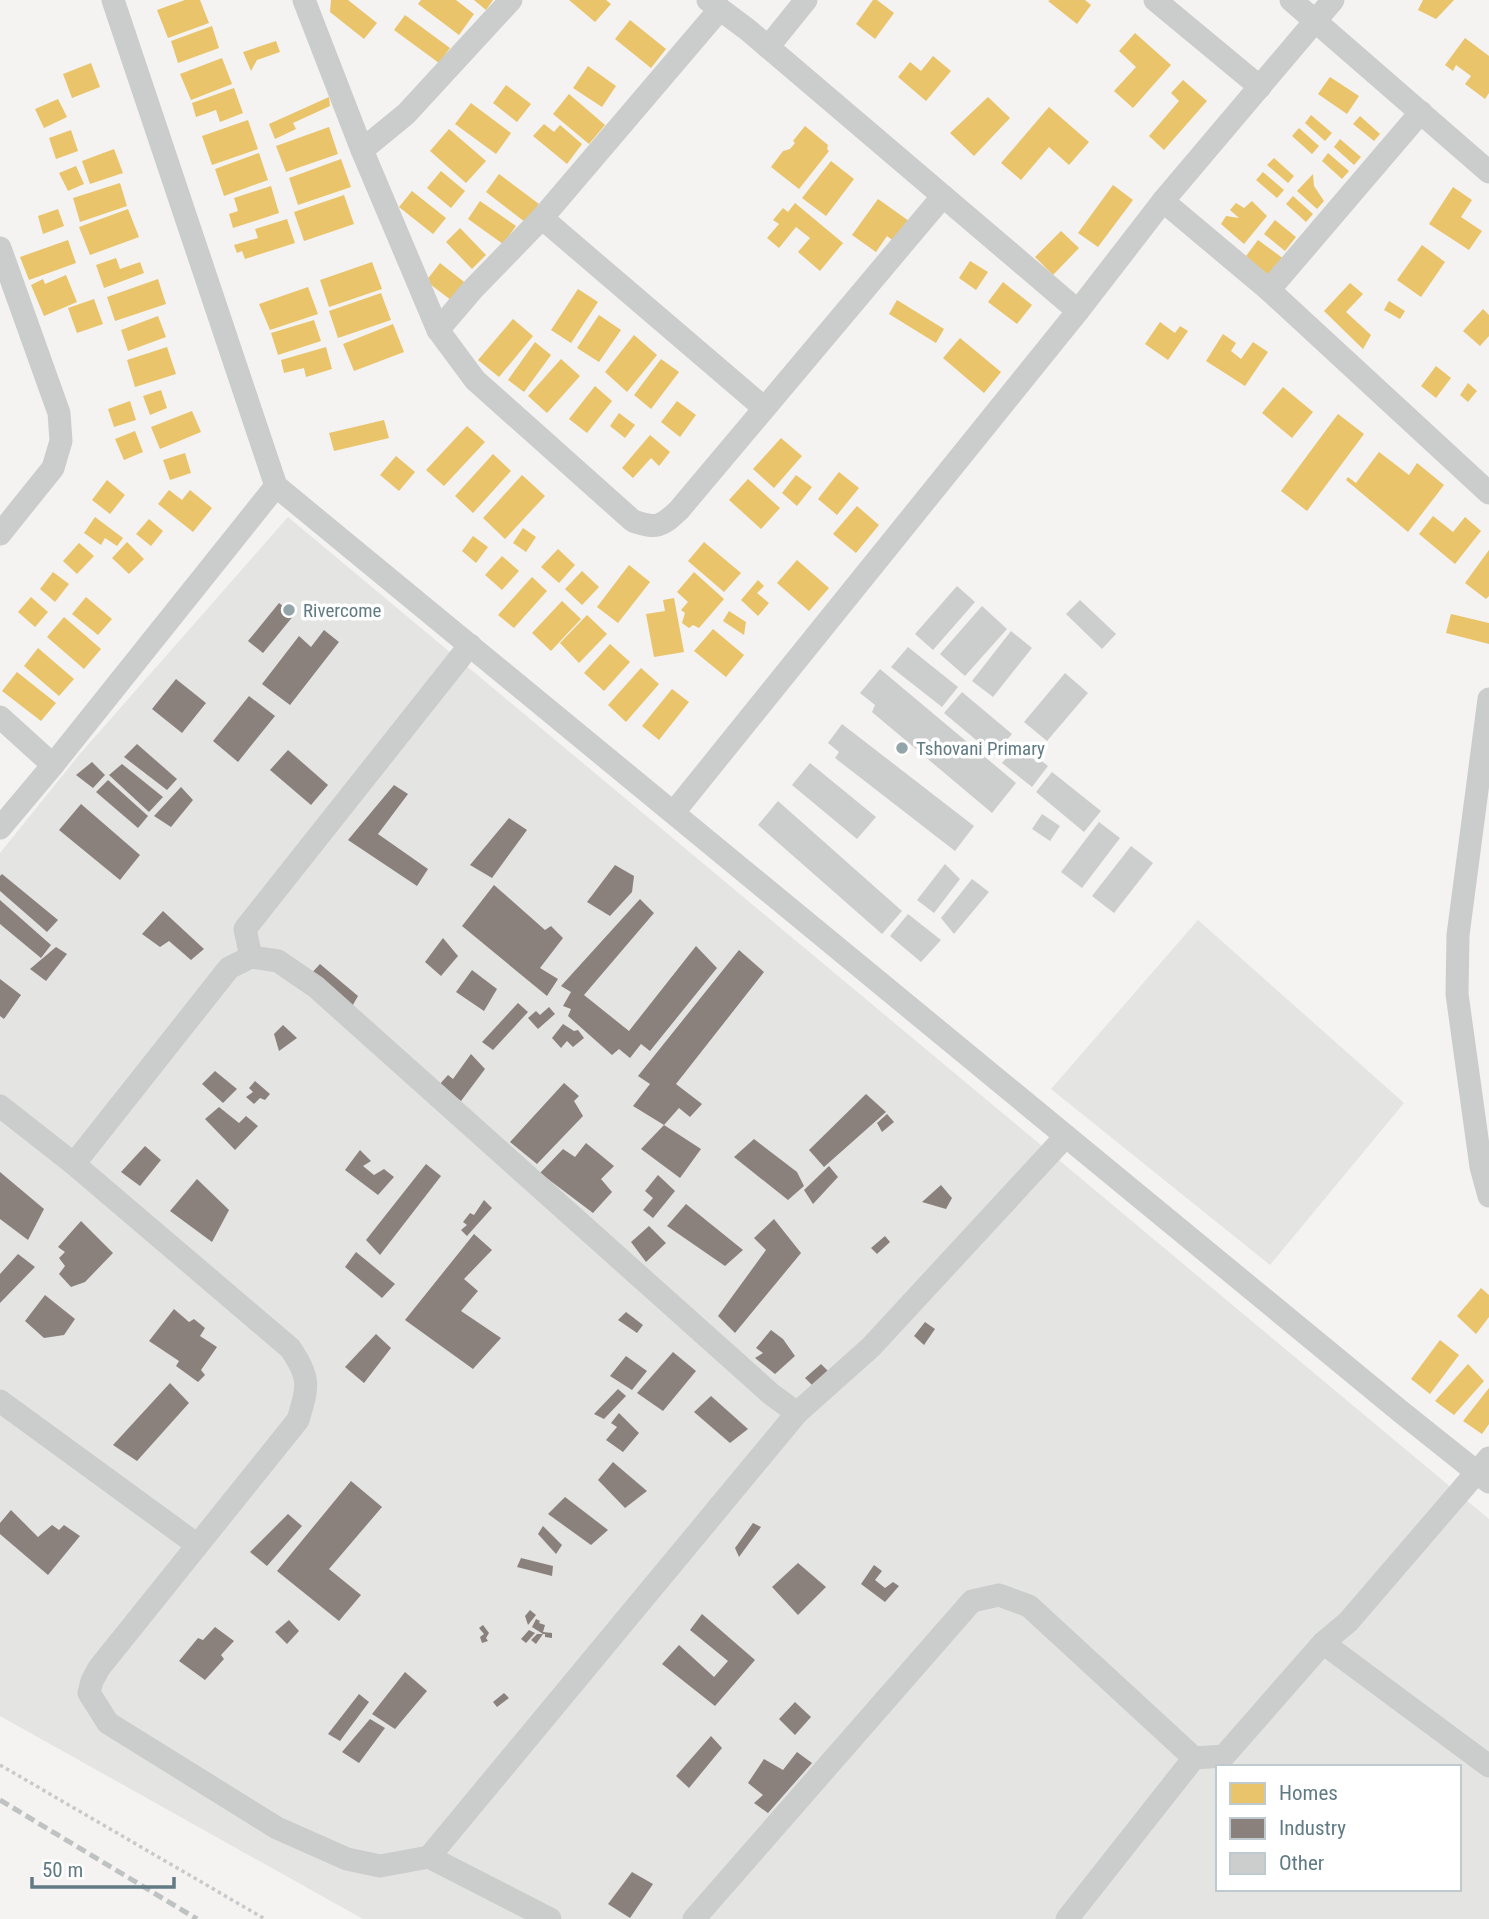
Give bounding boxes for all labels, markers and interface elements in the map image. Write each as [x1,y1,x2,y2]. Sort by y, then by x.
place label: Rivercome [303,599,382,622]
marker: Rivercome [281,602,297,618]
place label: Tshovani Primary [916,737,1045,760]
marker: Tshovani Primary [894,740,910,756]
legend [1216,1765,1461,1891]
text: Homes [1279,1781,1338,1805]
text: Industry [1279,1816,1346,1840]
scale bar [32,1846,173,1890]
text: Other [1279,1851,1324,1875]
text: 50 m [42,1858,83,1882]

